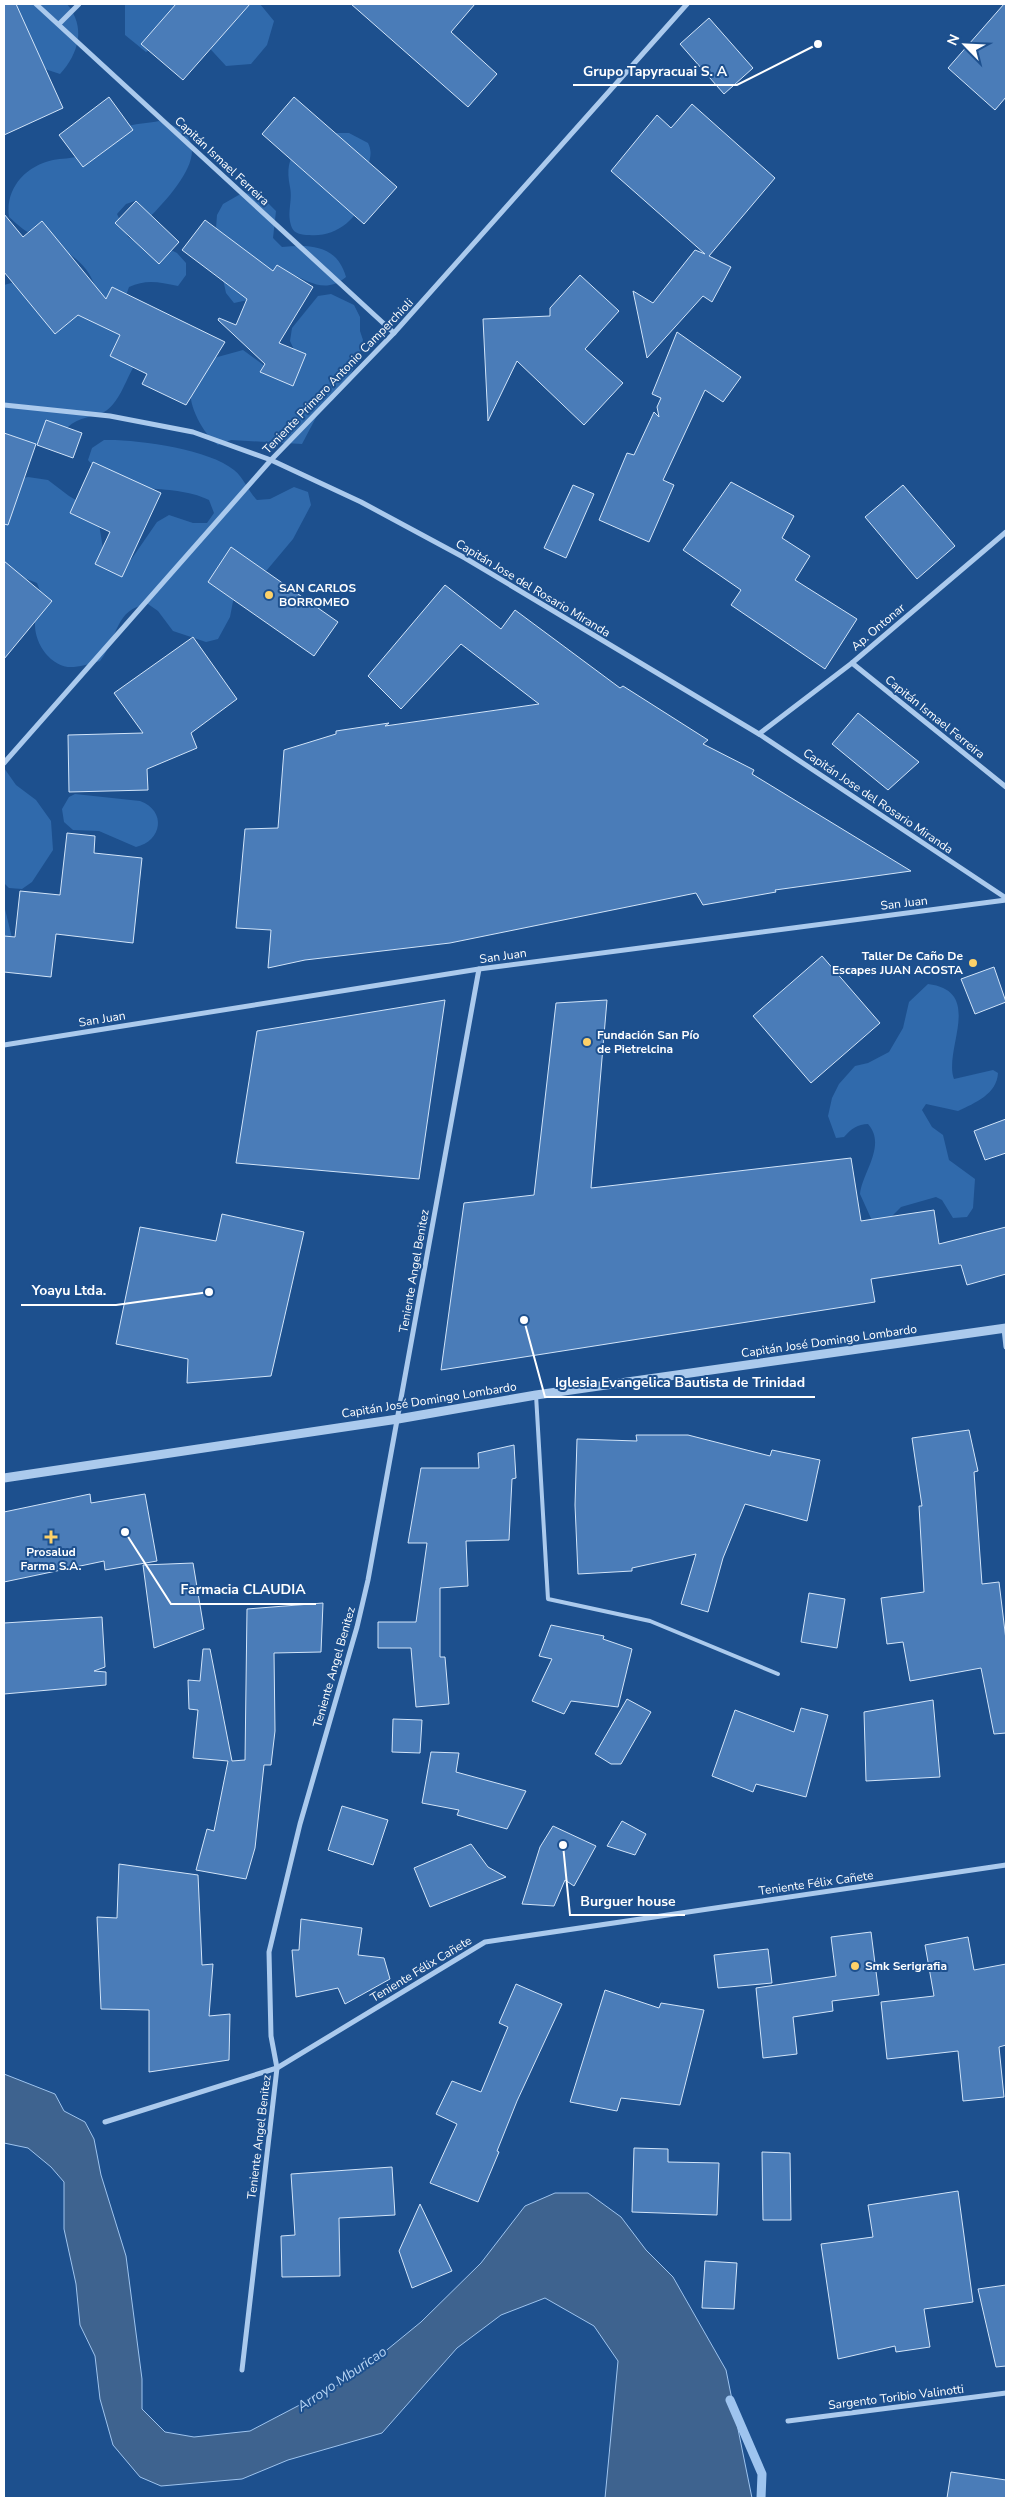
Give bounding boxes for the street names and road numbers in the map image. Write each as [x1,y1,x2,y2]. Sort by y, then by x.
street label: Capitán Ismael Ferreira [171,113,273,209]
street label: Teniente Primero Antonio Camperchioli [259,295,417,457]
street label: Capitán Jose del Rosario Miranda [453,535,613,641]
street label: Ap. Ontonar [848,599,909,654]
street label: Capitán Ismael Ferreira [882,672,988,762]
street label: Capitán Jose del Rosario Miranda [800,745,956,857]
street label: San Juan [879,892,929,914]
street label: San Juan [478,945,528,967]
street label: San Juan [77,1007,127,1031]
street label: Teniente Angel Benitez [395,1208,433,1334]
street label: Capitán José Domingo Lombardo [740,1321,918,1361]
street label: Capitán José Domingo Lombardo [340,1378,518,1422]
street label: Teniente Angel Benitez [309,1604,359,1729]
street label: Teniente Félix Cañete [758,1867,874,1899]
street label: Teniente Félix Cañete [367,1932,475,2006]
street label: Teniente Angel Benitez [243,2074,275,2200]
street label: Sargento Toribio Valinotti [827,2381,965,2413]

